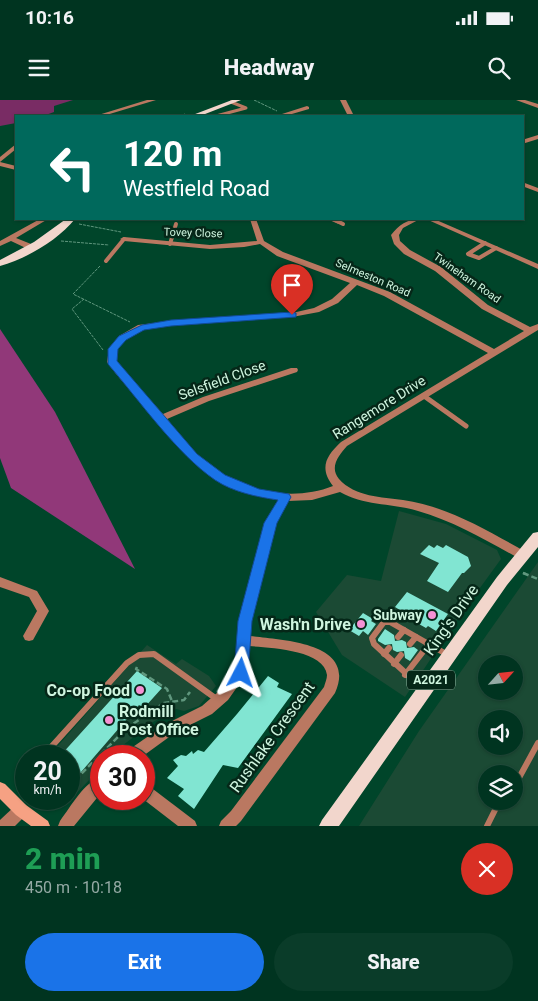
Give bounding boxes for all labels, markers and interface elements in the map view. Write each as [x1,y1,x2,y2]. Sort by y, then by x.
text: 10:16 [25,6,74,29]
icon: menu [25,54,53,82]
icon: search [485,54,513,82]
text: Headway [224,55,314,80]
text: 120 m [123,134,222,175]
icon: left [40,135,105,200]
text: Westfield Road [123,176,270,201]
street label: Tovey Close [163,225,223,241]
street label: Twineham Road [431,250,503,306]
street label: Selmeston Road [334,256,412,300]
pin [271,264,313,315]
icon: arrive [278,271,306,299]
street label: Selsfield Close [176,357,268,403]
street label: Rangemore Drive [330,372,428,442]
street label: King's Drive [420,581,482,659]
place label: Subway [373,607,423,623]
marker: Subway [426,609,438,621]
place label: Wash'n Drive [260,615,351,634]
marker: Wash'n Drive [355,618,367,630]
position arrow [214,646,266,698]
north arrow [478,655,522,700]
map controls [478,655,523,810]
road number: A2021 [407,670,455,690]
street label: Rushlake Crescent [225,678,319,796]
place label: Co-op Food [47,681,130,700]
marker: Co-op Food [134,684,146,696]
place label: Rodmill Post Office [119,702,199,739]
button: sound [478,710,523,755]
marker: Rodmill Post Office [103,714,115,726]
speed limit sign: 30 [90,745,155,810]
text: 20 [33,757,62,786]
button: layers [478,765,523,810]
text: km/h [33,783,62,797]
text: 2 min [25,841,101,876]
button: close [461,843,513,895]
text: 450 m · 10:18 [25,878,122,897]
button: Exit [25,933,264,991]
button: Share [274,933,513,991]

